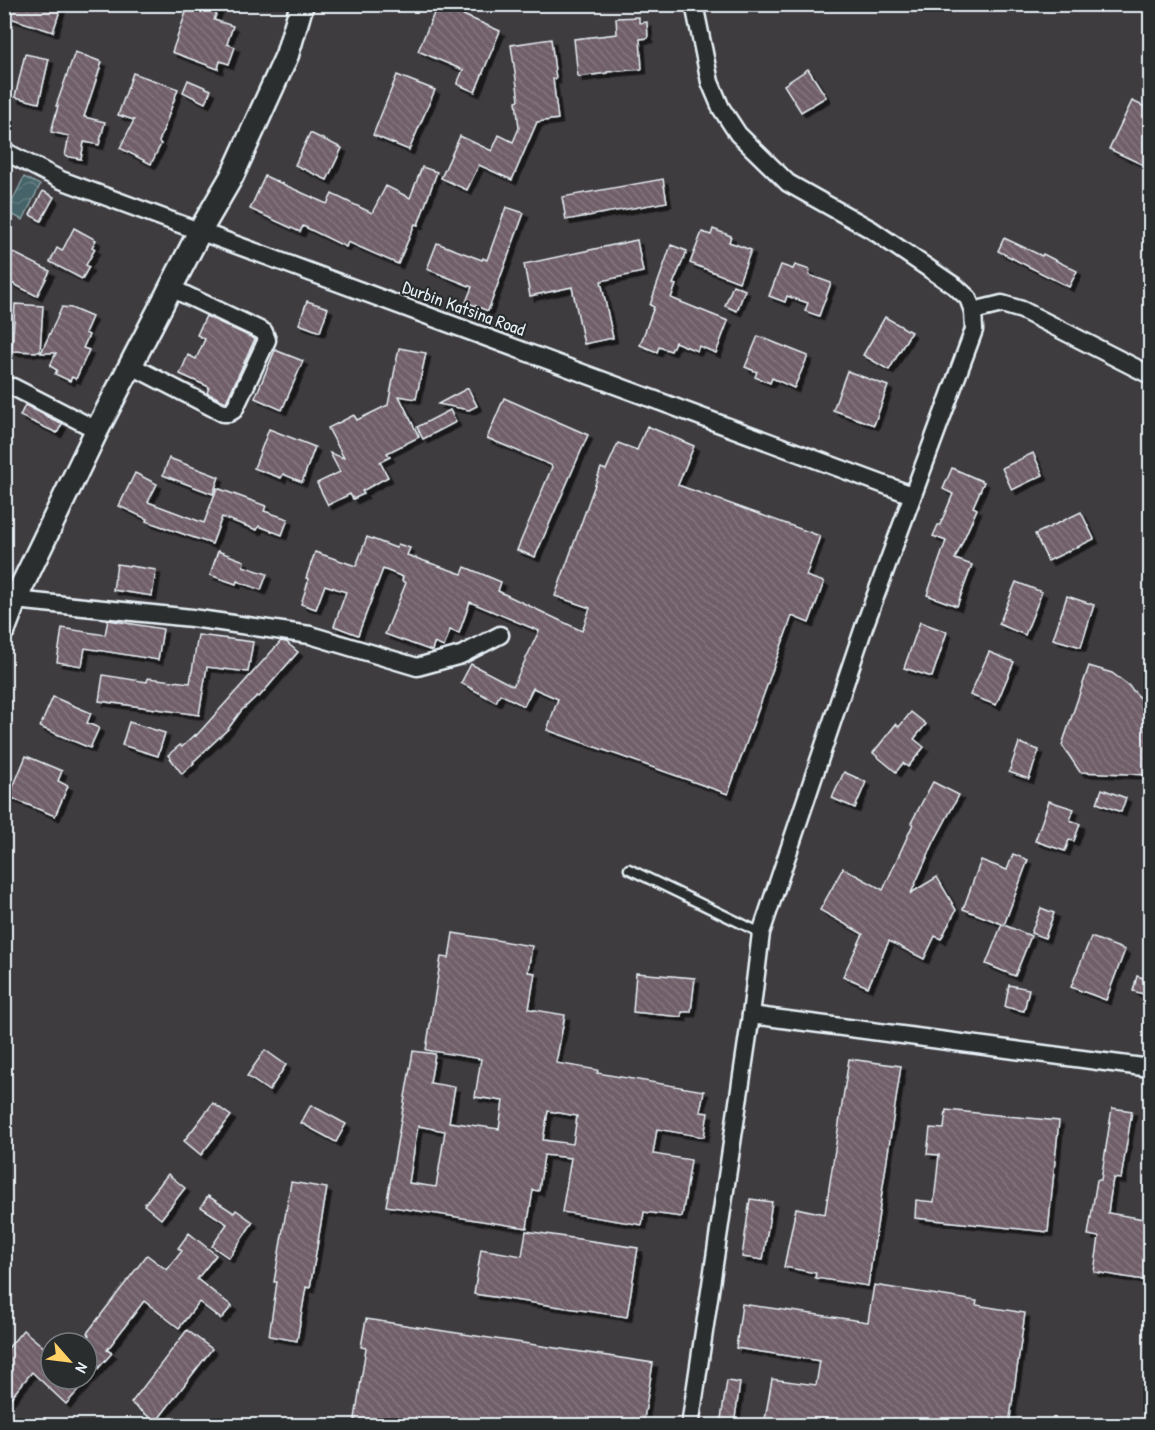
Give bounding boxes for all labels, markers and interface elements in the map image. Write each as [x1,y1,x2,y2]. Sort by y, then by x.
street label: Durbin Katsina Road [399,274,529,342]
north arrow [39,1331,99,1391]
text: N [70,1359,94,1377]

